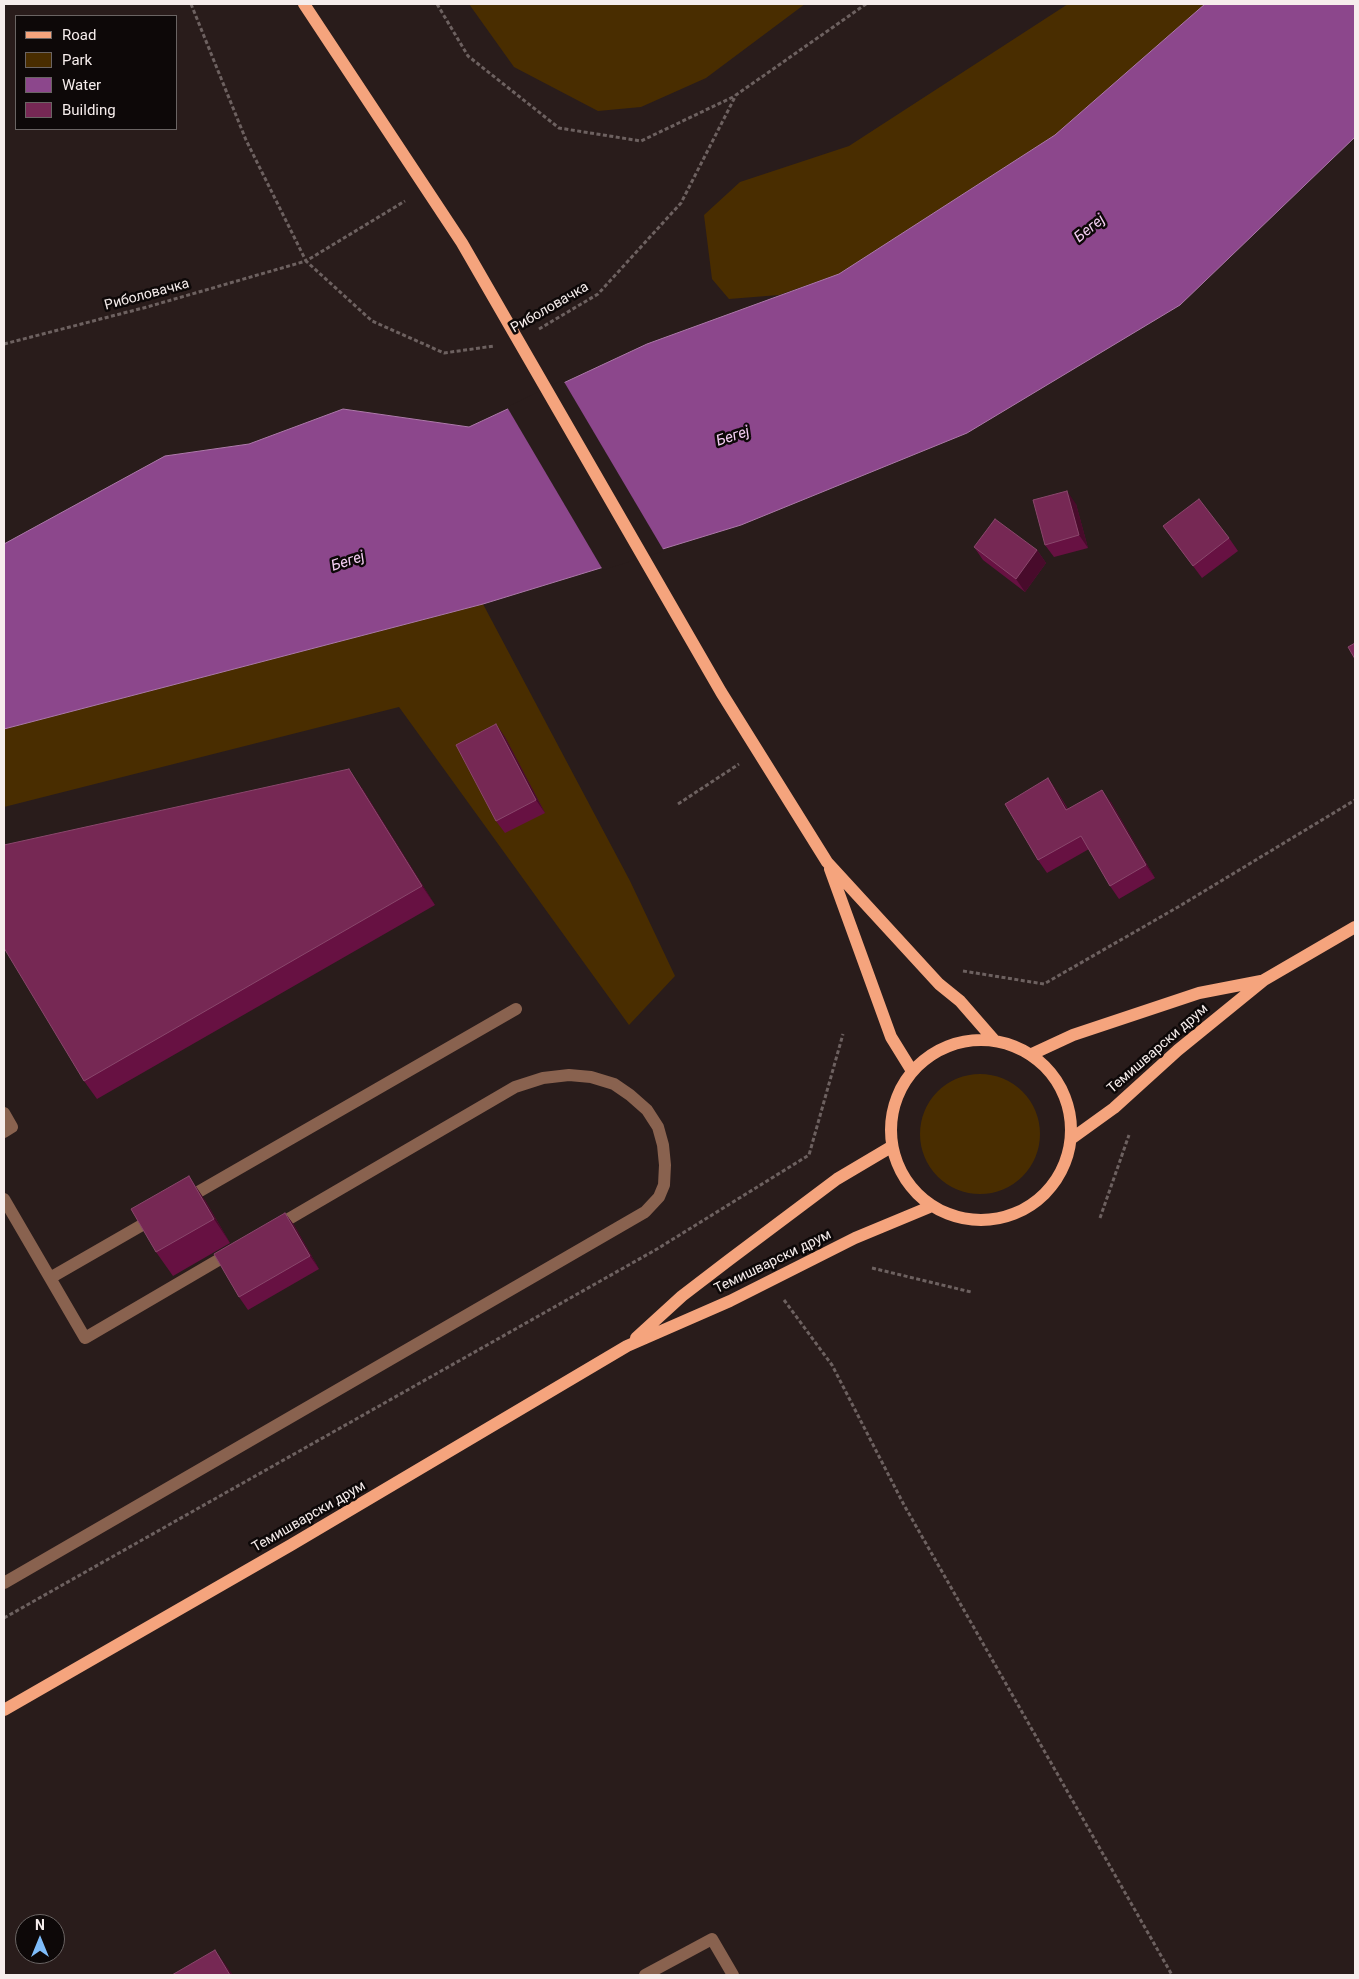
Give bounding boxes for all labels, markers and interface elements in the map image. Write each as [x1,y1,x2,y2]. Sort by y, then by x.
legend [15,15,178,130]
text: Road [62,26,96,44]
text: Park [62,51,92,69]
text: Water [62,76,101,94]
text: Building [62,101,116,119]
water label: Бегеј [1071,211,1109,247]
street label: Риболовачка [103,276,191,314]
street label: Риболовачка [508,279,592,337]
water label: Бегеј [714,423,752,451]
water label: Бегеј [329,548,367,576]
street label: Темишварски друм [1104,1001,1212,1097]
street label: Темишварски друм [712,1226,834,1298]
street label: Темишварски друм [249,1478,369,1556]
north arrow [15,1914,65,1964]
text: N [35,1917,45,1933]

